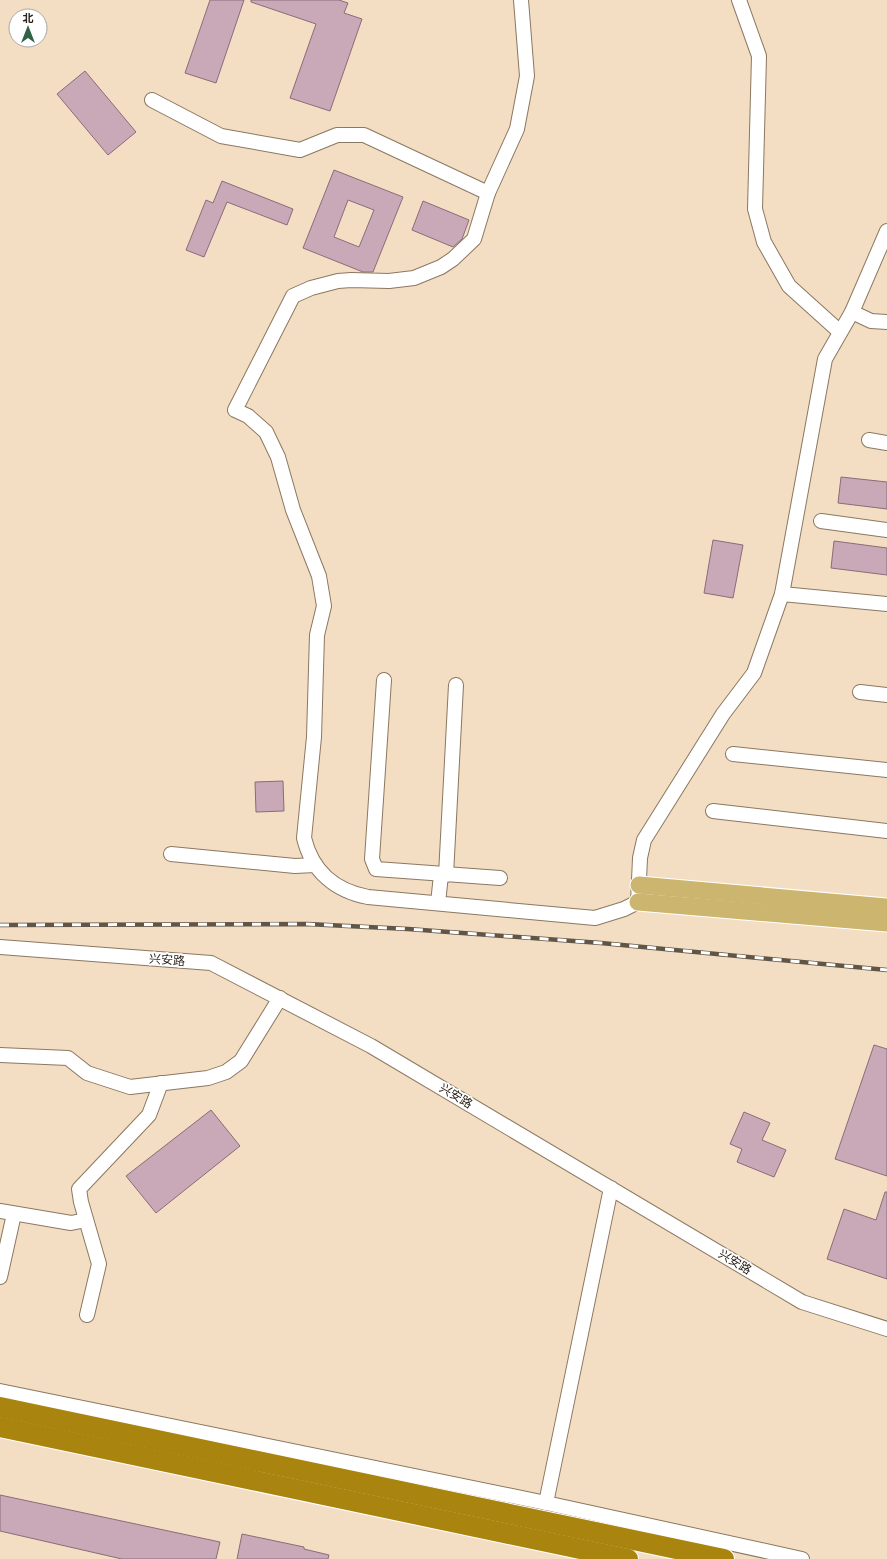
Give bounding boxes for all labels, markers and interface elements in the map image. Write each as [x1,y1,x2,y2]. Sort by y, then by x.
north arrow [8,8,48,48]
text: 北 [23,12,34,25]
street label: 兴安路 [149,952,185,968]
street label: 兴安路 [437,1081,475,1111]
street label: 兴安路 [716,1247,754,1277]

